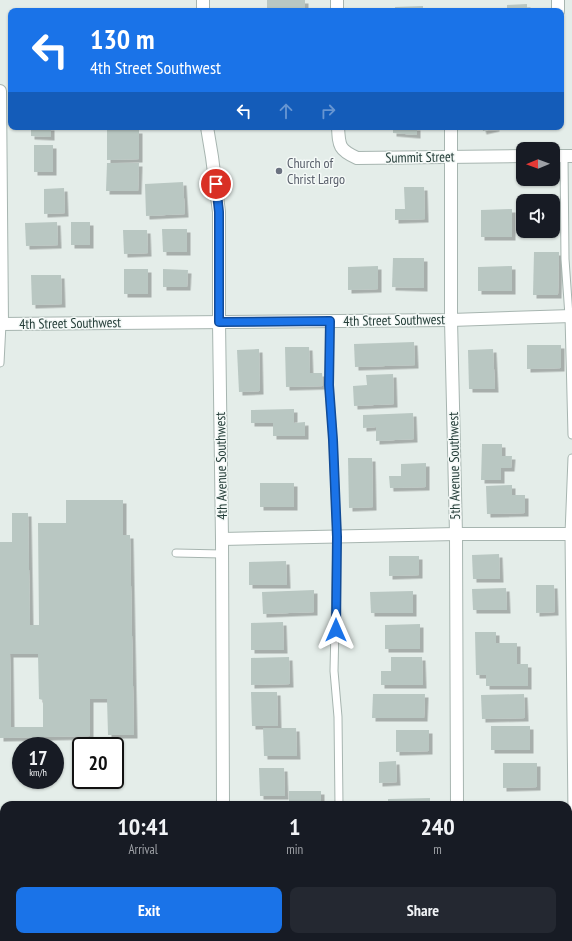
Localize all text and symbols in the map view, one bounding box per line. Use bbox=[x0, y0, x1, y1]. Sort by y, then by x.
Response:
text: 130 m bbox=[90, 20, 154, 57]
icon: left bbox=[24, 24, 76, 76]
text: 4th Street Southwest bbox=[90, 56, 221, 79]
icon: left bbox=[233, 100, 255, 122]
icon: ahead bbox=[275, 100, 297, 122]
icon: right bbox=[317, 100, 339, 122]
north arrow bbox=[516, 142, 560, 186]
map controls bbox=[516, 142, 560, 238]
street label: Summit Street bbox=[385, 147, 455, 167]
place label: Church of Christ Largo bbox=[287, 154, 345, 188]
marker: Church of Christ Largo bbox=[274, 166, 284, 176]
pin bbox=[199, 167, 233, 201]
icon: arrive bbox=[205, 173, 227, 195]
button: sound bbox=[516, 194, 560, 238]
street label: 4th Street Southwest bbox=[343, 310, 445, 330]
street label: 4th Street Southwest bbox=[19, 313, 121, 333]
street label: 4th Avenue Southwest bbox=[211, 412, 231, 520]
street label: 5th Avenue Southwest bbox=[444, 412, 464, 520]
position arrow bbox=[315, 609, 357, 651]
speed limit sign: 20 bbox=[72, 737, 124, 789]
text: 17 bbox=[28, 745, 48, 771]
text: km/h bbox=[29, 766, 47, 779]
text: 10:41 bbox=[117, 811, 169, 842]
text: 1 bbox=[289, 811, 300, 842]
text: 240 bbox=[420, 811, 455, 842]
text: Arrival bbox=[128, 841, 158, 858]
text: min bbox=[286, 841, 303, 858]
text: m bbox=[433, 841, 442, 858]
button: Exit bbox=[16, 887, 282, 933]
button: Share bbox=[290, 887, 556, 933]

